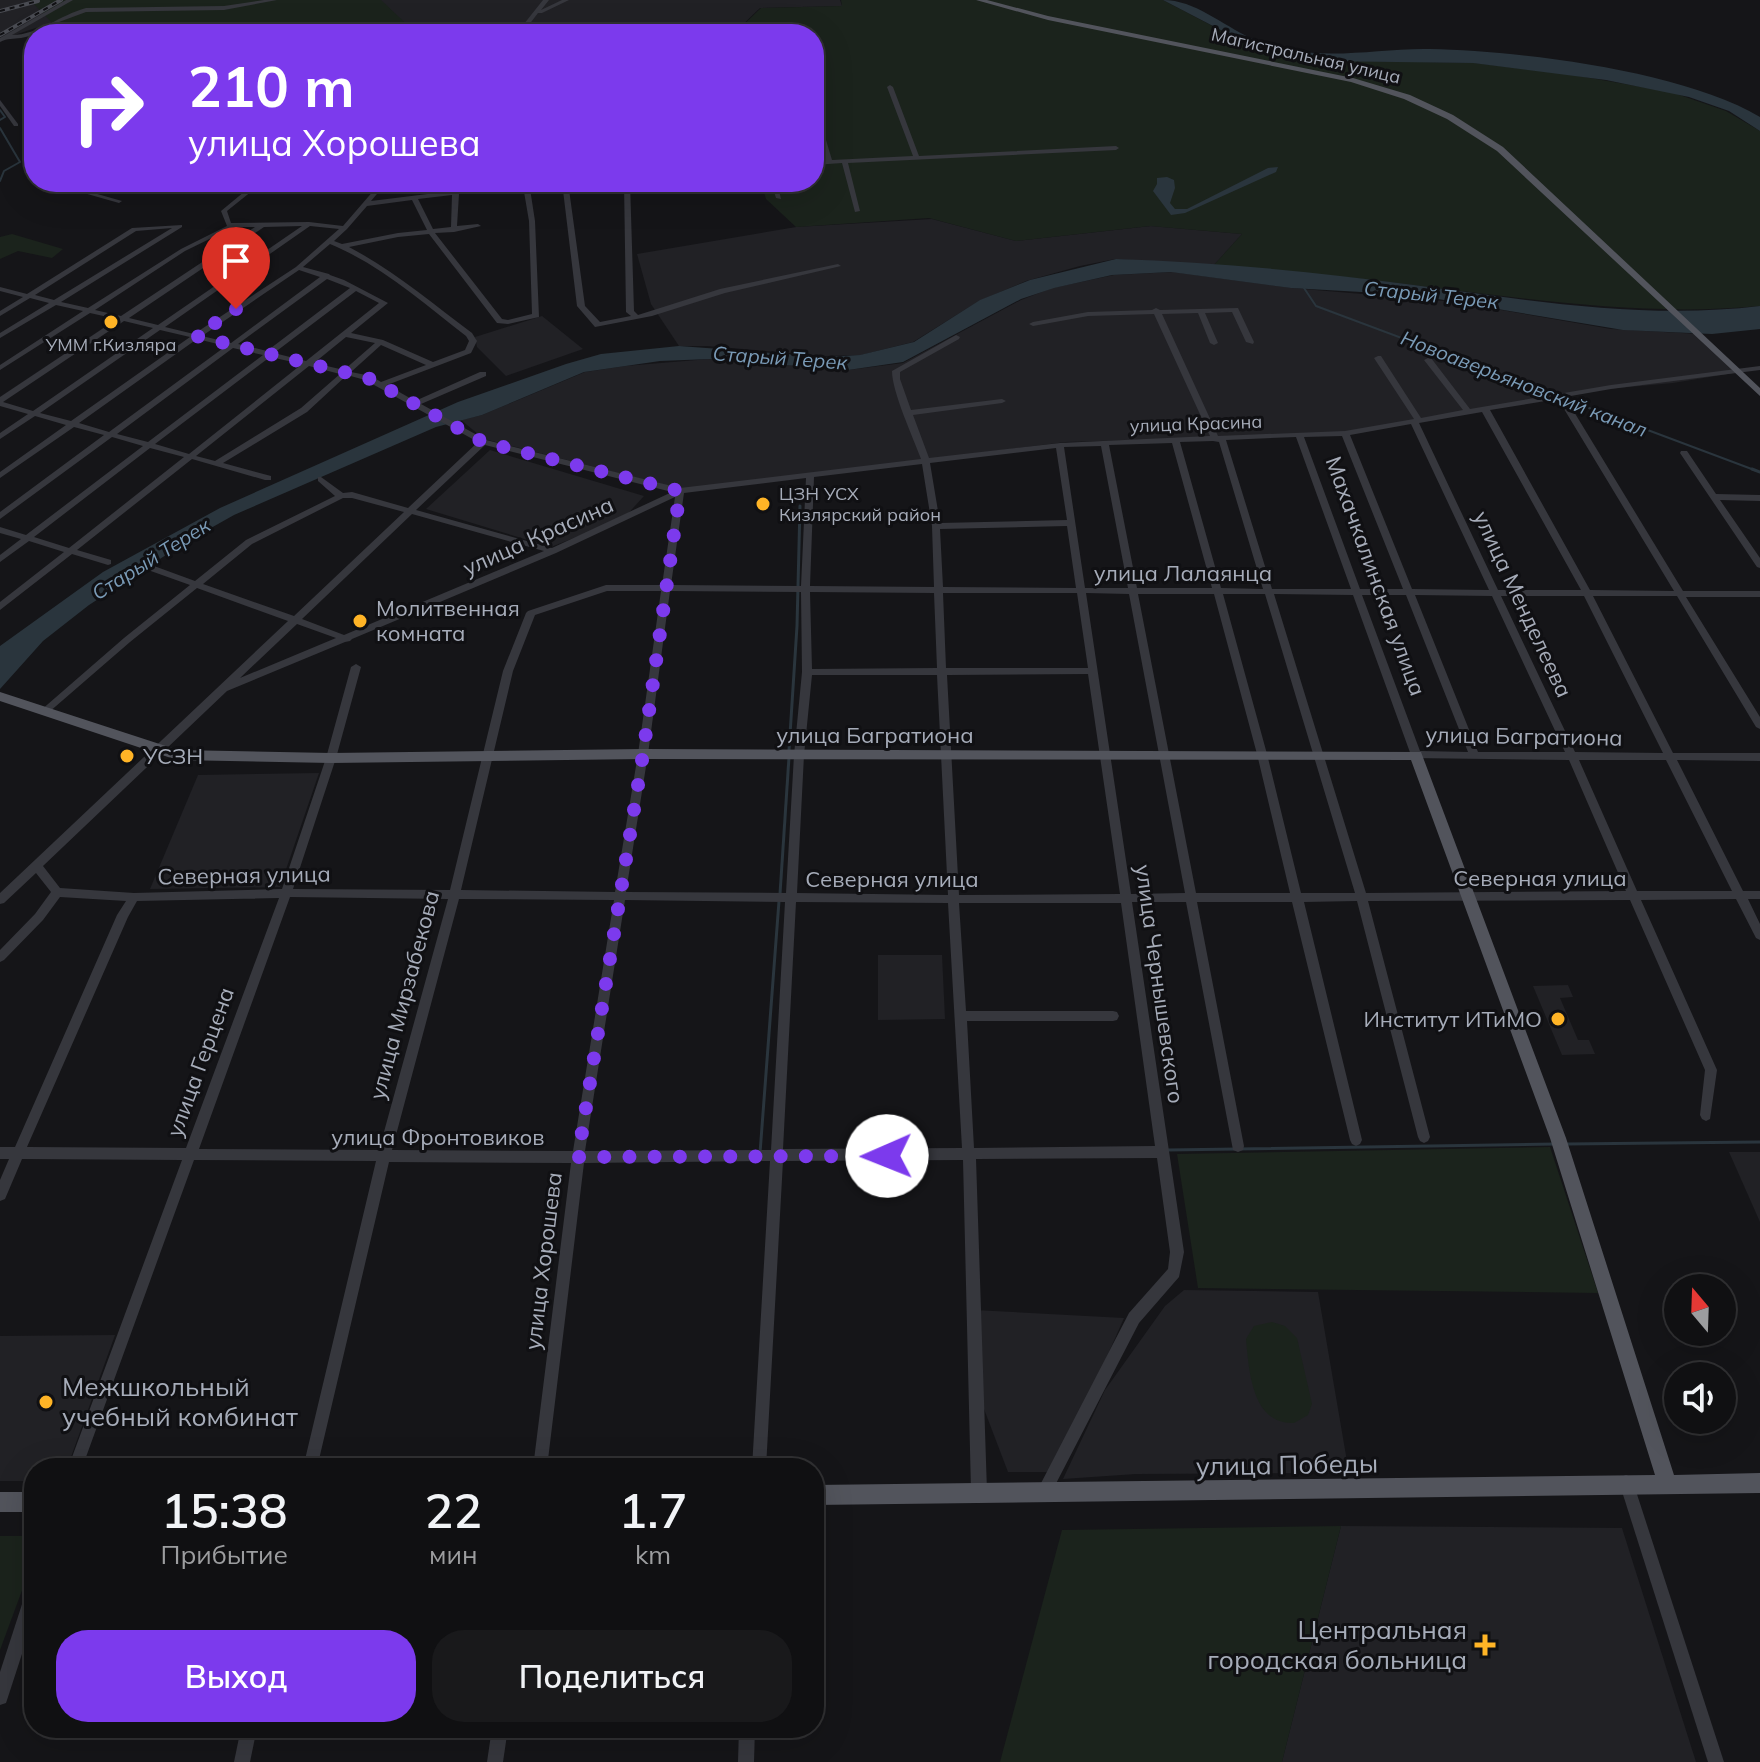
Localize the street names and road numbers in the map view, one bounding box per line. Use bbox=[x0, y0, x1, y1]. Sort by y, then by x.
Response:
street label: Магистральная улица bbox=[1209, 23, 1403, 88]
street label: улица Красина bbox=[1129, 410, 1263, 437]
street label: Махачкалинская улица bbox=[1320, 452, 1432, 700]
street label: улица Красина bbox=[458, 490, 618, 582]
street label: улица Менделеева bbox=[1467, 506, 1579, 702]
street label: улица Лалаянца bbox=[1094, 559, 1272, 587]
street label: улица Багратиона bbox=[1425, 720, 1623, 752]
street label: улица Багратиона bbox=[776, 721, 974, 749]
street label: Северная улица bbox=[157, 859, 331, 891]
street label: улица Чернышевского bbox=[1129, 863, 1191, 1105]
street label: Северная улица bbox=[1453, 864, 1627, 892]
street label: Северная улица bbox=[805, 865, 979, 893]
street label: улица Мирзабекова bbox=[363, 887, 445, 1103]
street label: улица Герцена bbox=[160, 983, 240, 1141]
street label: улица Фронтовиков bbox=[331, 1123, 545, 1151]
street label: улица Хорошева bbox=[518, 1171, 568, 1351]
street label: улица Победы bbox=[1196, 1446, 1378, 1483]

